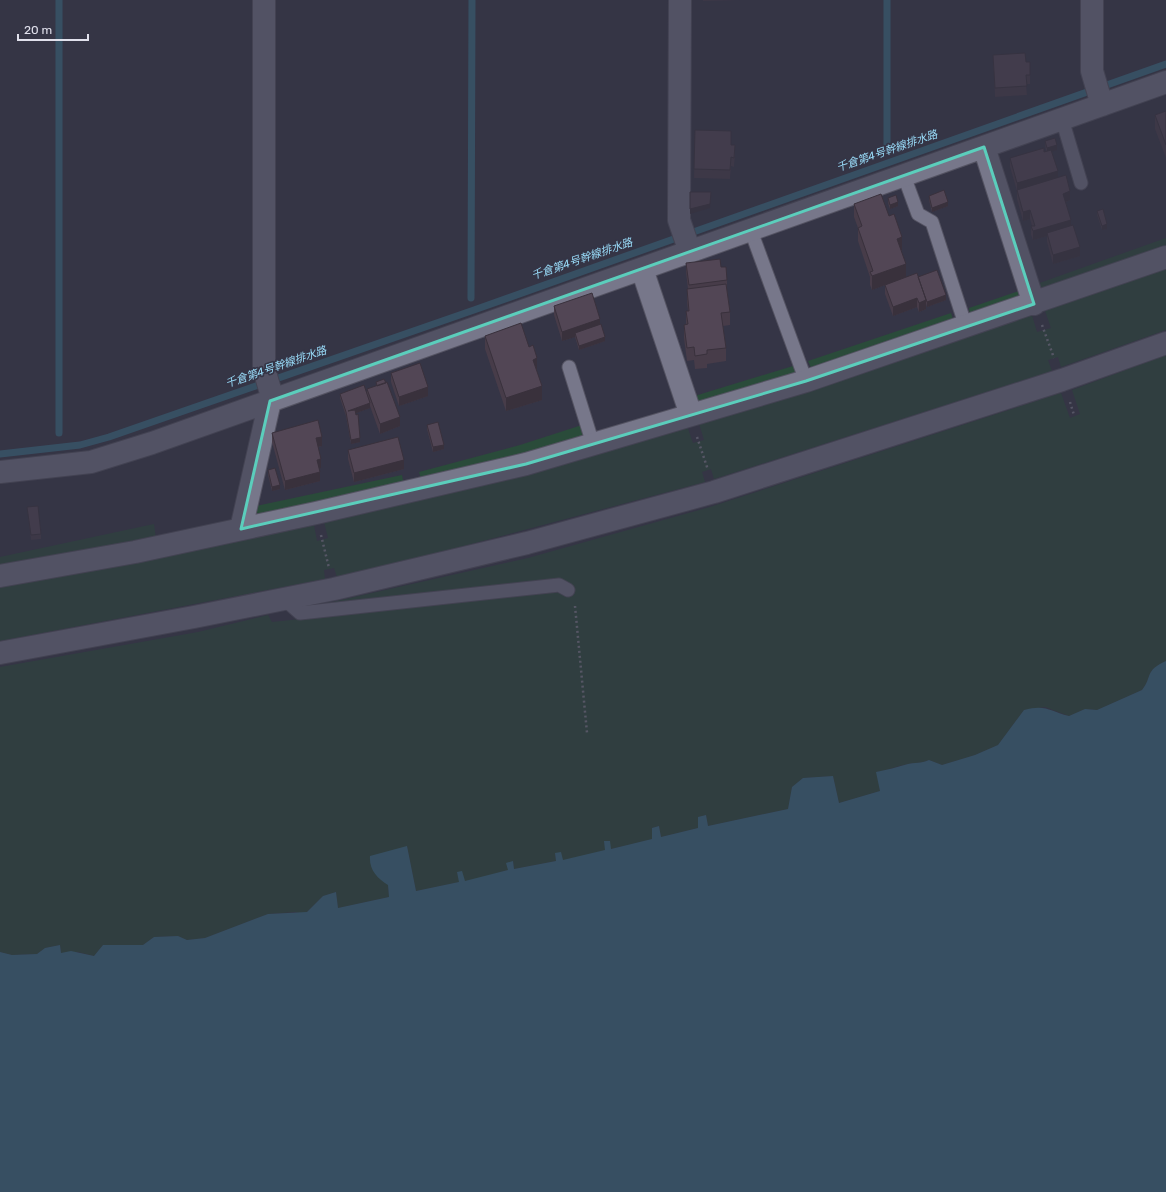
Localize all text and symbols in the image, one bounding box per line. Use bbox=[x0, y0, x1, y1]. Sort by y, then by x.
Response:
scale bar bbox=[18, 16, 88, 42]
text: 20 m bbox=[24, 23, 52, 37]
water label: 千倉第4号幹線排水路 bbox=[835, 127, 940, 174]
water label: 千倉第4号幹線排水路 bbox=[530, 235, 635, 282]
water label: 千倉第4号幹線排水路 bbox=[224, 343, 329, 390]

